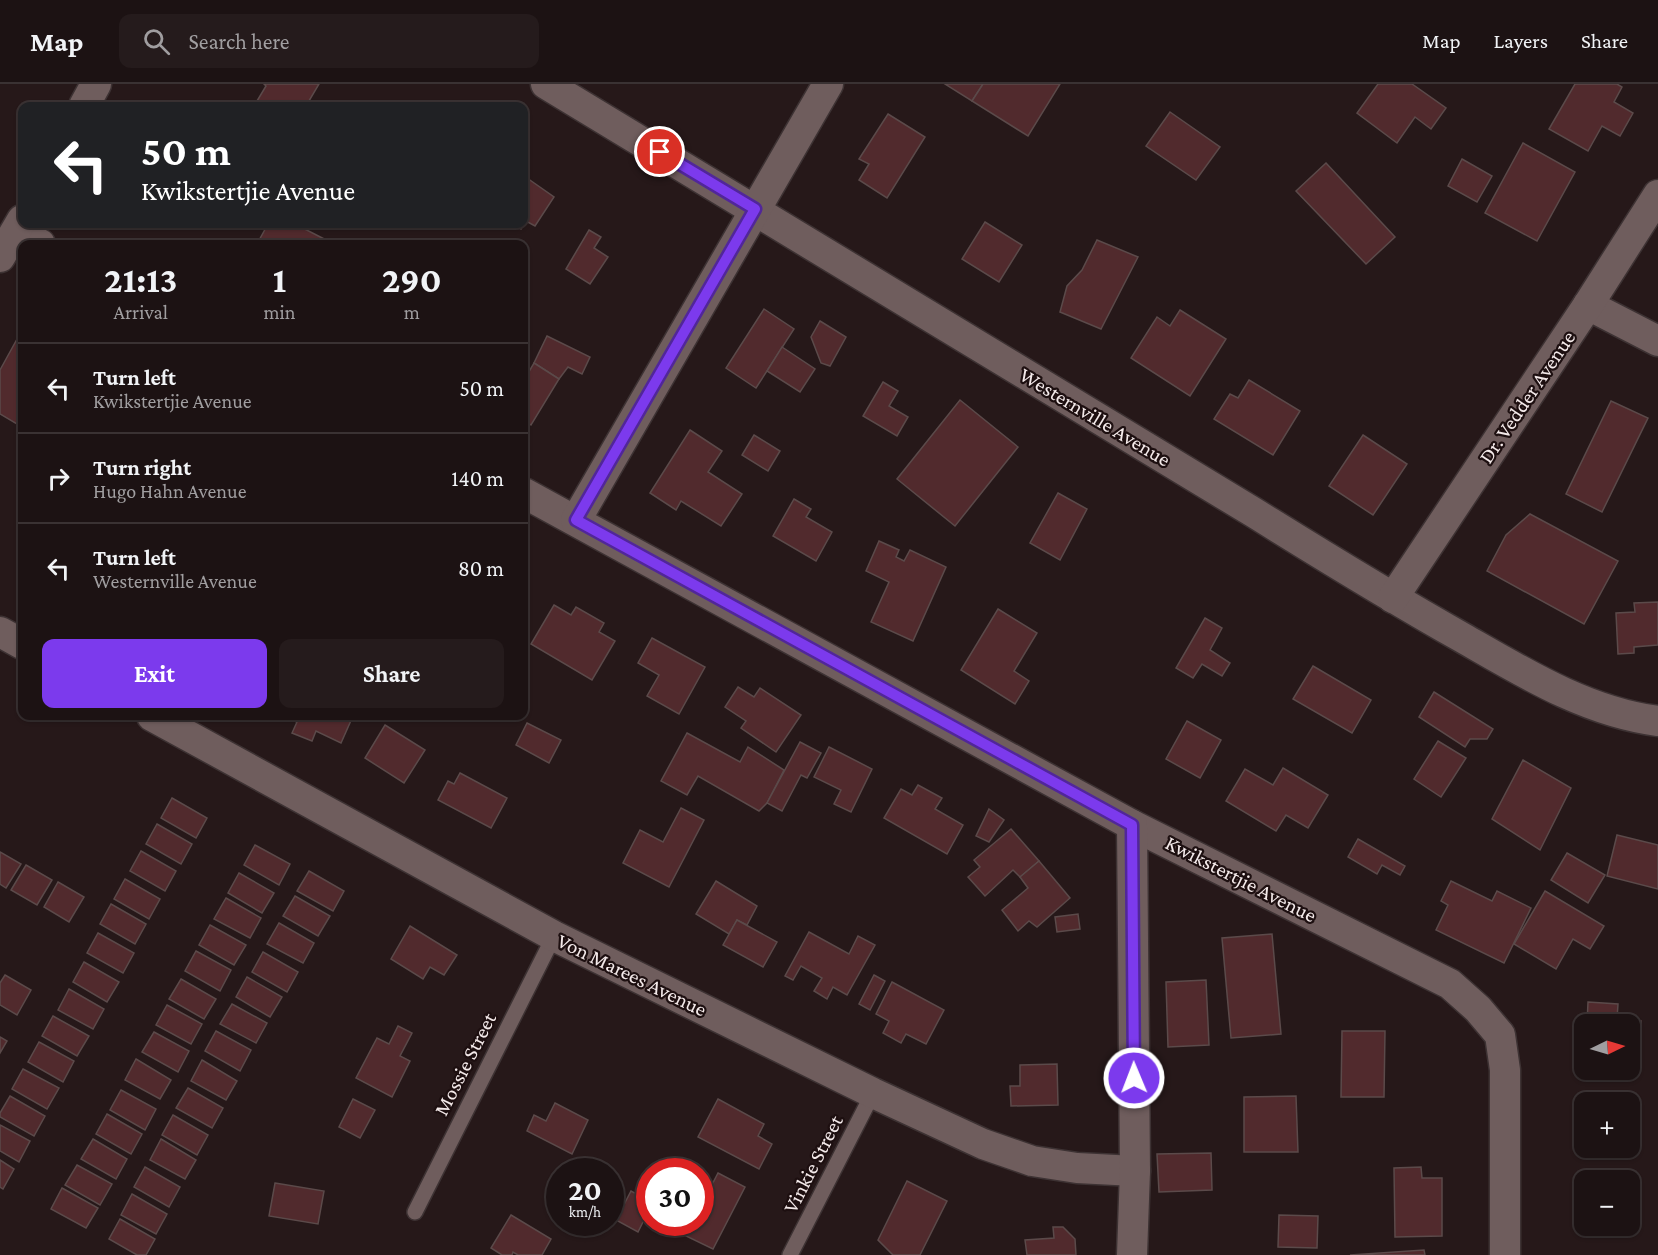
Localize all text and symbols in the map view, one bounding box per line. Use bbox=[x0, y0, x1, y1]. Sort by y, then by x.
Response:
search box bbox=[119, 14, 539, 68]
icon: search bbox=[140, 25, 173, 58]
text: Map bbox=[30, 26, 83, 57]
text: Search here bbox=[188, 29, 289, 54]
text: Map bbox=[1422, 29, 1461, 53]
text: Layers bbox=[1494, 29, 1548, 53]
text: Share bbox=[1581, 29, 1628, 53]
icon: left bbox=[42, 126, 120, 204]
pin bbox=[634, 126, 685, 177]
text: 50 m bbox=[141, 127, 231, 174]
icon: arrive bbox=[643, 135, 676, 168]
text: Kwikstertjie Avenue bbox=[141, 176, 355, 206]
text: 21:13 bbox=[104, 260, 177, 300]
text: 1 bbox=[273, 260, 286, 300]
text: 290 bbox=[382, 260, 442, 300]
text: Arrival bbox=[114, 301, 168, 323]
text: min bbox=[264, 301, 296, 323]
text: m bbox=[404, 301, 420, 323]
street label: Dr. Vedder Avenue bbox=[1474, 326, 1580, 468]
street label: Westernville Avenue bbox=[1015, 362, 1175, 472]
text: Turn left bbox=[93, 365, 176, 390]
icon: left bbox=[42, 372, 75, 405]
text: 50 m bbox=[459, 376, 504, 401]
text: Kwikstertjie Avenue bbox=[93, 390, 252, 412]
text: Turn right bbox=[93, 455, 191, 480]
icon: right bbox=[42, 462, 75, 495]
text: 140 m bbox=[451, 466, 504, 491]
text: Hugo Hahn Avenue bbox=[93, 480, 247, 502]
text: Turn left bbox=[93, 545, 176, 570]
icon: left bbox=[42, 552, 75, 585]
text: 80 m bbox=[458, 556, 504, 581]
text: Westernville Avenue bbox=[93, 570, 257, 592]
button: Exit bbox=[42, 639, 267, 708]
button: Share bbox=[279, 639, 504, 708]
street label: Kwikstertjie Avenue bbox=[1161, 831, 1321, 927]
street label: Von Marees Avenue bbox=[553, 928, 711, 1022]
street label: Mossie Street bbox=[429, 1008, 502, 1119]
north arrow bbox=[1574, 1014, 1640, 1080]
map controls bbox=[1574, 1014, 1640, 1236]
position arrow bbox=[1102, 1046, 1166, 1110]
button: + bbox=[1574, 1092, 1640, 1158]
street label: Vinkie Street bbox=[778, 1110, 848, 1217]
speed limit sign: 30 bbox=[636, 1158, 714, 1236]
button: − bbox=[1574, 1170, 1640, 1236]
text: 20 bbox=[568, 1173, 602, 1206]
text: km/h bbox=[569, 1204, 601, 1220]

